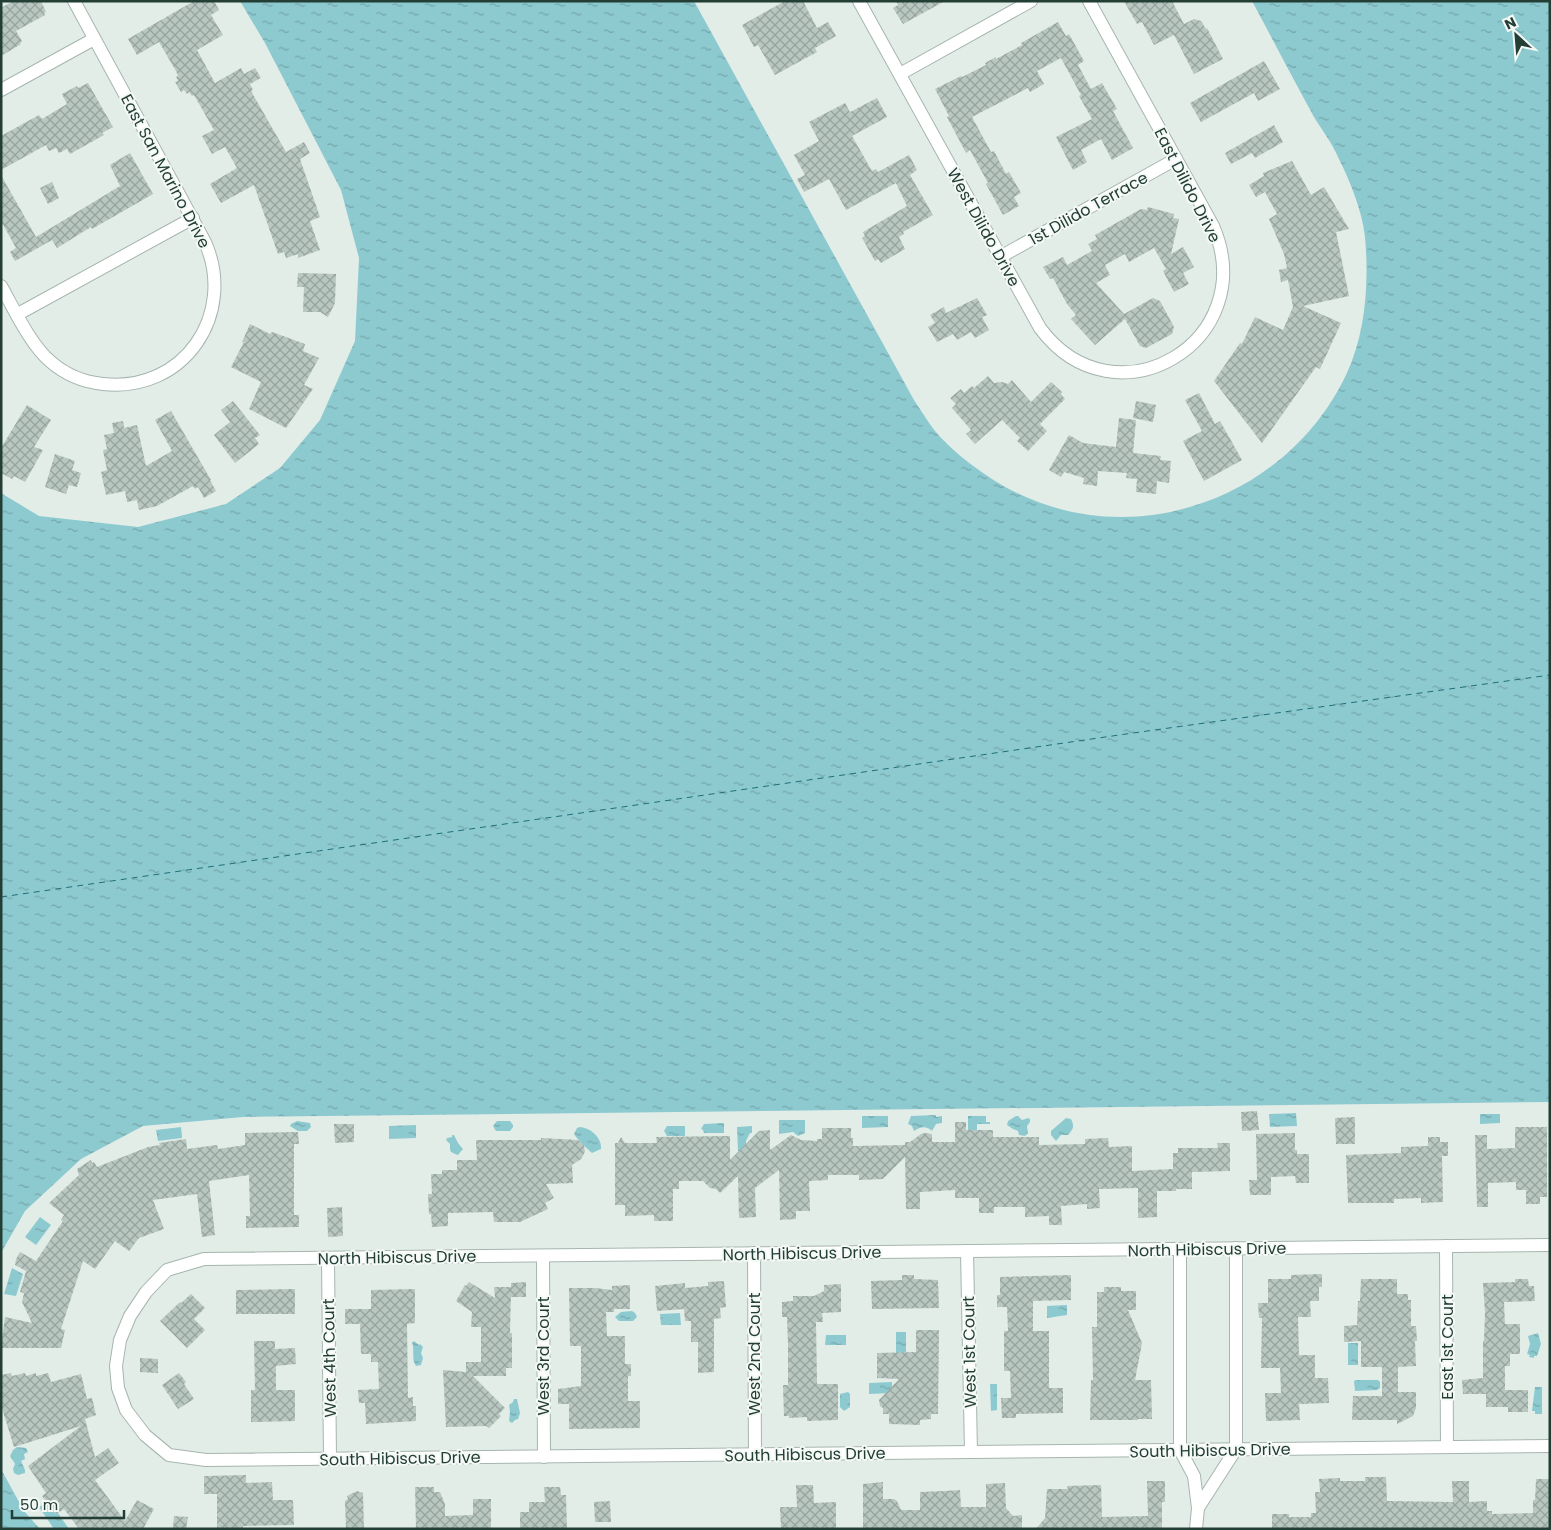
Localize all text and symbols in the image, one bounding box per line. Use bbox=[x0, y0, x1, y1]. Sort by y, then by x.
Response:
north arrow bbox=[1491, 10, 1541, 60]
text: N bbox=[1501, 12, 1519, 35]
street label: East San Marino Drive bbox=[115, 90, 216, 252]
street label: East Dilido Drive bbox=[1149, 124, 1226, 247]
street label: West Dilido Drive bbox=[941, 164, 1026, 291]
street label: 1st Dilido Terrace bbox=[1025, 166, 1152, 251]
street label: North Hibiscus Drive bbox=[1128, 1237, 1287, 1262]
street label: North Hibiscus Drive bbox=[723, 1241, 882, 1266]
street label: North Hibiscus Drive bbox=[318, 1245, 477, 1270]
street label: West 2nd Court bbox=[743, 1292, 766, 1416]
street label: East 1st Court bbox=[1436, 1294, 1459, 1400]
street label: West 3rd Court bbox=[532, 1296, 555, 1416]
street label: West 1st Court bbox=[957, 1296, 982, 1408]
street label: West 4th Court bbox=[317, 1298, 342, 1418]
street label: South Hibiscus Drive bbox=[1129, 1438, 1291, 1463]
street label: South Hibiscus Drive bbox=[724, 1442, 886, 1467]
street label: South Hibiscus Drive bbox=[319, 1446, 481, 1471]
scale bar bbox=[12, 1488, 125, 1520]
text: 50 m bbox=[20, 1494, 58, 1515]

